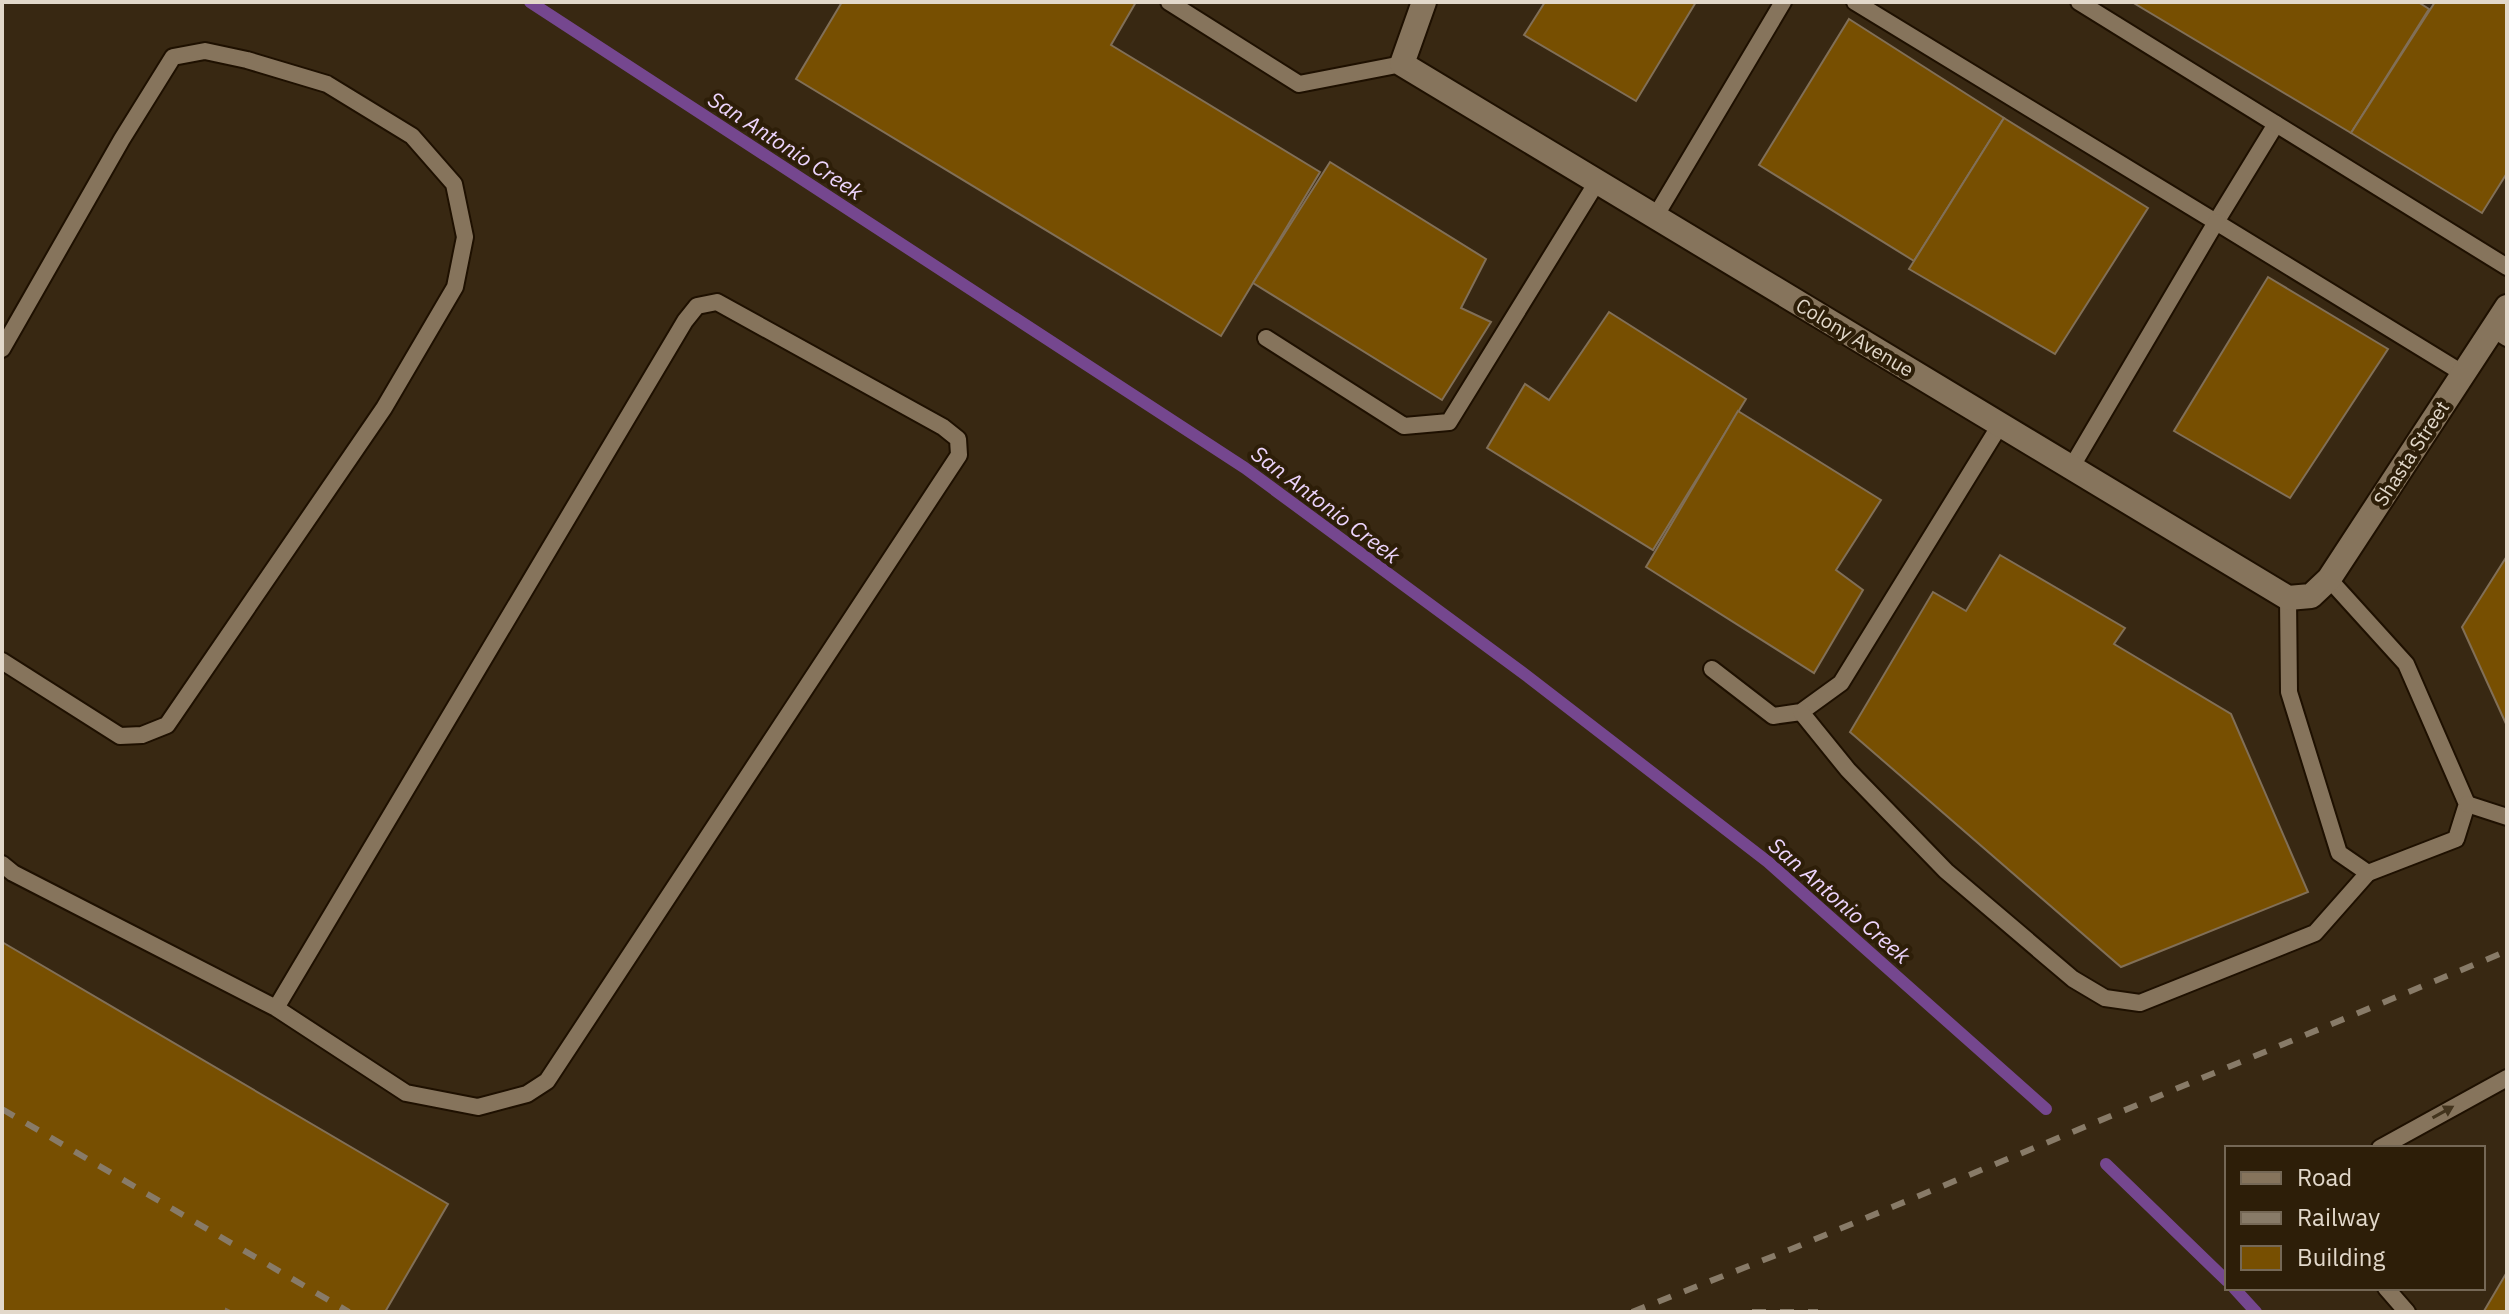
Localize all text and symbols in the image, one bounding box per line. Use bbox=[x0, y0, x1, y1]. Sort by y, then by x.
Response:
water label: San Antonio Creek bbox=[703, 84, 869, 206]
street label: Colony Avenue bbox=[1791, 291, 1919, 383]
street label: Shasta Street bbox=[2367, 395, 2455, 511]
water label: San Antonio Creek bbox=[1246, 439, 1407, 570]
water label: San Antonio Creek bbox=[1763, 830, 1917, 970]
one-way arrow bbox=[2432, 1106, 2454, 1120]
legend bbox=[2225, 1146, 2485, 1290]
text: Road bbox=[2297, 1161, 2352, 1193]
text: Railway bbox=[2297, 1201, 2380, 1233]
text: Building bbox=[2297, 1241, 2385, 1273]

